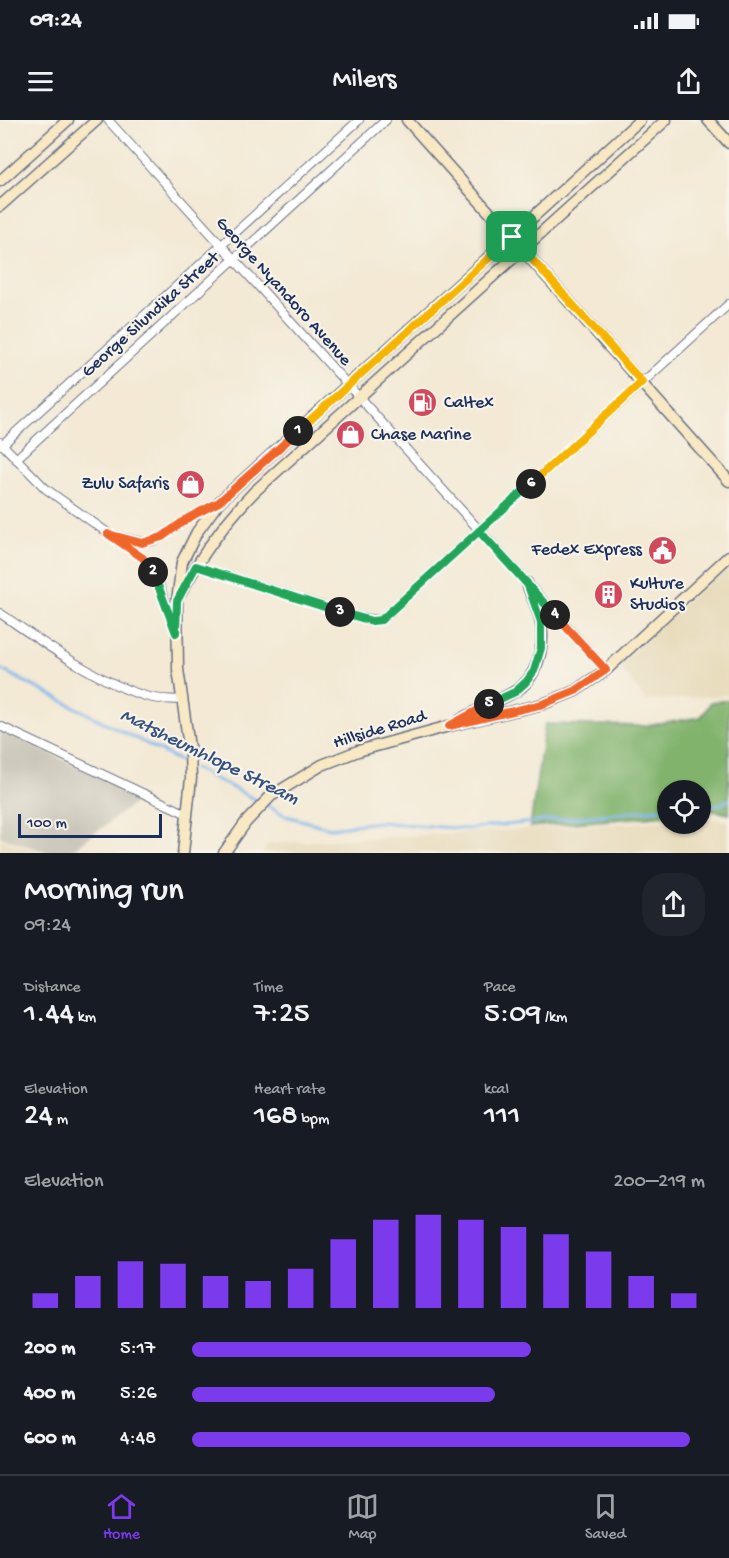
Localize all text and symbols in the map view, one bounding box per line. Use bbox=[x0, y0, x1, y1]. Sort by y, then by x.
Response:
text: 09:24 bbox=[30, 8, 82, 34]
icon: menu bbox=[24, 65, 57, 98]
text: Milers bbox=[333, 65, 396, 97]
icon: share bbox=[672, 65, 705, 98]
pin bbox=[486, 211, 537, 262]
street label: George Nyandoro Avenue bbox=[211, 213, 356, 371]
icon: arrive bbox=[495, 220, 528, 253]
street label: George Silundika Street bbox=[78, 247, 225, 382]
fuel station icon: Caltex bbox=[407, 387, 439, 419]
place label: Caltex bbox=[444, 393, 494, 414]
pin: 1 bbox=[283, 416, 313, 446]
shop icon: Chase Marine bbox=[334, 419, 366, 451]
text: 1 bbox=[295, 421, 301, 440]
place label: Chase Marine bbox=[371, 425, 472, 446]
shop icon: Zulu Safaris bbox=[174, 468, 206, 500]
pin: 6 bbox=[516, 469, 546, 499]
place label: Zulu Safaris bbox=[81, 474, 170, 495]
text: 6 bbox=[527, 474, 535, 493]
public building icon: Fedex Express bbox=[647, 534, 679, 566]
place label: Fedex Express bbox=[530, 540, 643, 561]
pin: 2 bbox=[138, 557, 168, 587]
text: 2 bbox=[149, 562, 157, 581]
place label: Kulture Studios bbox=[630, 574, 686, 616]
building icon: Kulture Studios bbox=[593, 578, 625, 610]
pin: 3 bbox=[325, 597, 355, 627]
pin: 4 bbox=[540, 600, 570, 630]
text: 3 bbox=[336, 602, 344, 621]
text: 4 bbox=[551, 605, 559, 624]
pin: 5 bbox=[474, 689, 504, 719]
text: 5 bbox=[485, 694, 493, 713]
water label: Matsheumhlope Stream bbox=[116, 705, 303, 812]
street label: Hillside Road bbox=[331, 705, 430, 754]
map controls bbox=[657, 780, 711, 834]
button: locate bbox=[657, 780, 711, 834]
scale bar bbox=[18, 811, 162, 839]
text: 100 m bbox=[27, 815, 67, 834]
text: Morning run bbox=[24, 873, 184, 911]
button: share bbox=[642, 873, 705, 936]
text: 09:24 bbox=[24, 915, 71, 938]
text: Distance bbox=[24, 979, 81, 998]
text: Time bbox=[254, 979, 283, 998]
text: Pace bbox=[484, 979, 515, 998]
text: 1.44 bbox=[24, 998, 74, 1033]
text: 7:25 bbox=[254, 998, 310, 1033]
text: 5:09 bbox=[484, 998, 541, 1033]
text: km bbox=[74, 1009, 96, 1028]
text: /km bbox=[541, 1009, 567, 1028]
text: Elevation bbox=[24, 1081, 88, 1100]
text: Heart rate bbox=[254, 1081, 326, 1100]
text: kcal bbox=[484, 1081, 509, 1100]
text: 24 bbox=[24, 1100, 53, 1135]
text: 168 bbox=[254, 1100, 298, 1135]
text: 111 bbox=[484, 1100, 520, 1135]
text: m bbox=[53, 1111, 68, 1130]
text: bpm bbox=[298, 1111, 329, 1130]
text: Elevation bbox=[24, 1171, 104, 1194]
text: 200–219 m bbox=[613, 1171, 705, 1194]
text: 200 m bbox=[24, 1338, 75, 1361]
text: 5:17 bbox=[120, 1338, 155, 1361]
text: 400 m bbox=[24, 1383, 75, 1406]
text: 5:26 bbox=[120, 1383, 157, 1406]
text: 600 m bbox=[24, 1428, 76, 1451]
text: 4:48 bbox=[120, 1428, 156, 1451]
tab: Home bbox=[103, 1490, 140, 1545]
tab: Map bbox=[346, 1490, 379, 1545]
tab: Saved bbox=[585, 1490, 626, 1545]

